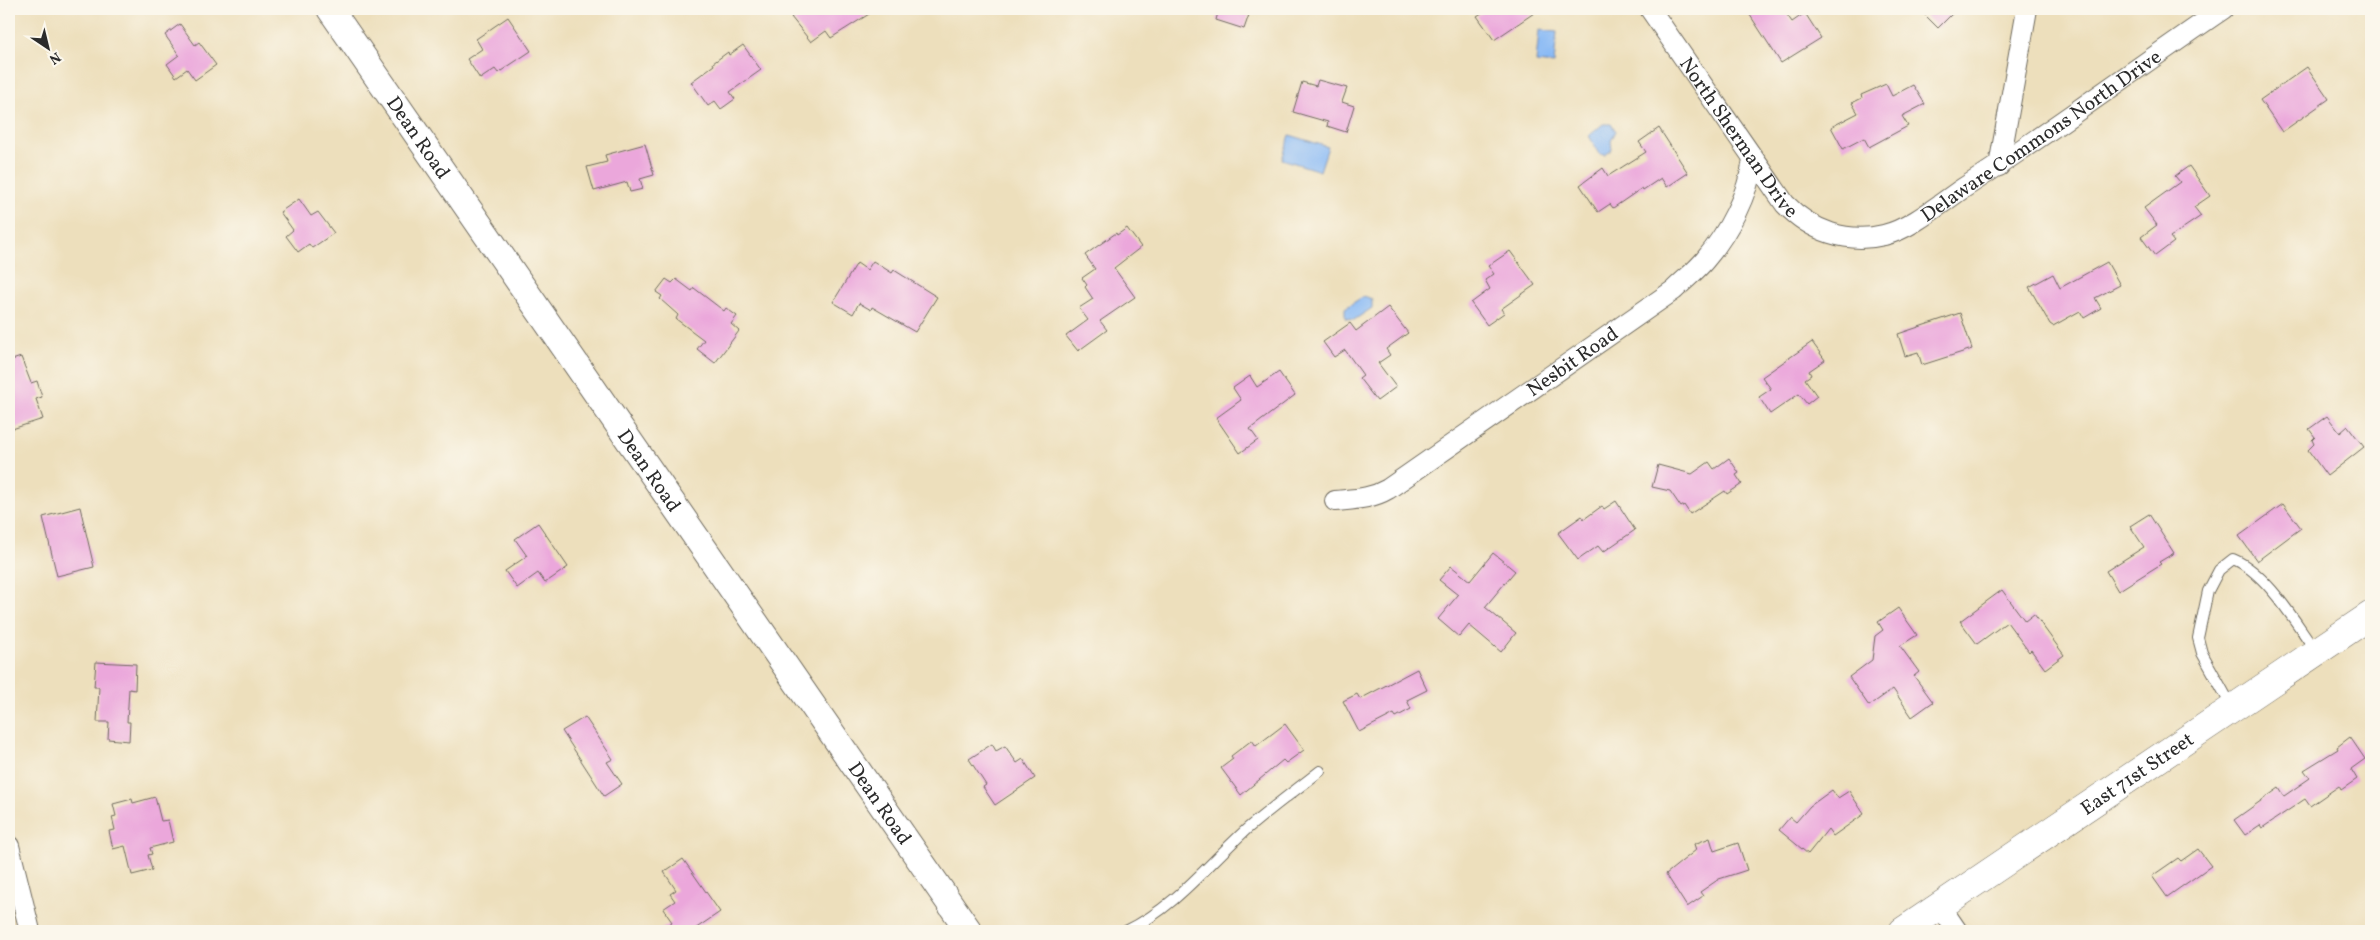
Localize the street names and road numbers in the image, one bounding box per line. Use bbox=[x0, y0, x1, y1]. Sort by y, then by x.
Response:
street label: Delaware Commons North Drive bbox=[1916, 44, 2168, 230]
street label: North Sherman Drive bbox=[1672, 52, 1803, 225]
street label: Dean Road bbox=[379, 91, 456, 185]
street label: Nesbit Road bbox=[1522, 321, 1625, 404]
street label: Dean Road bbox=[609, 424, 687, 518]
street label: East 71st Street bbox=[2076, 727, 2200, 823]
street label: Dean Road bbox=[840, 757, 917, 851]

